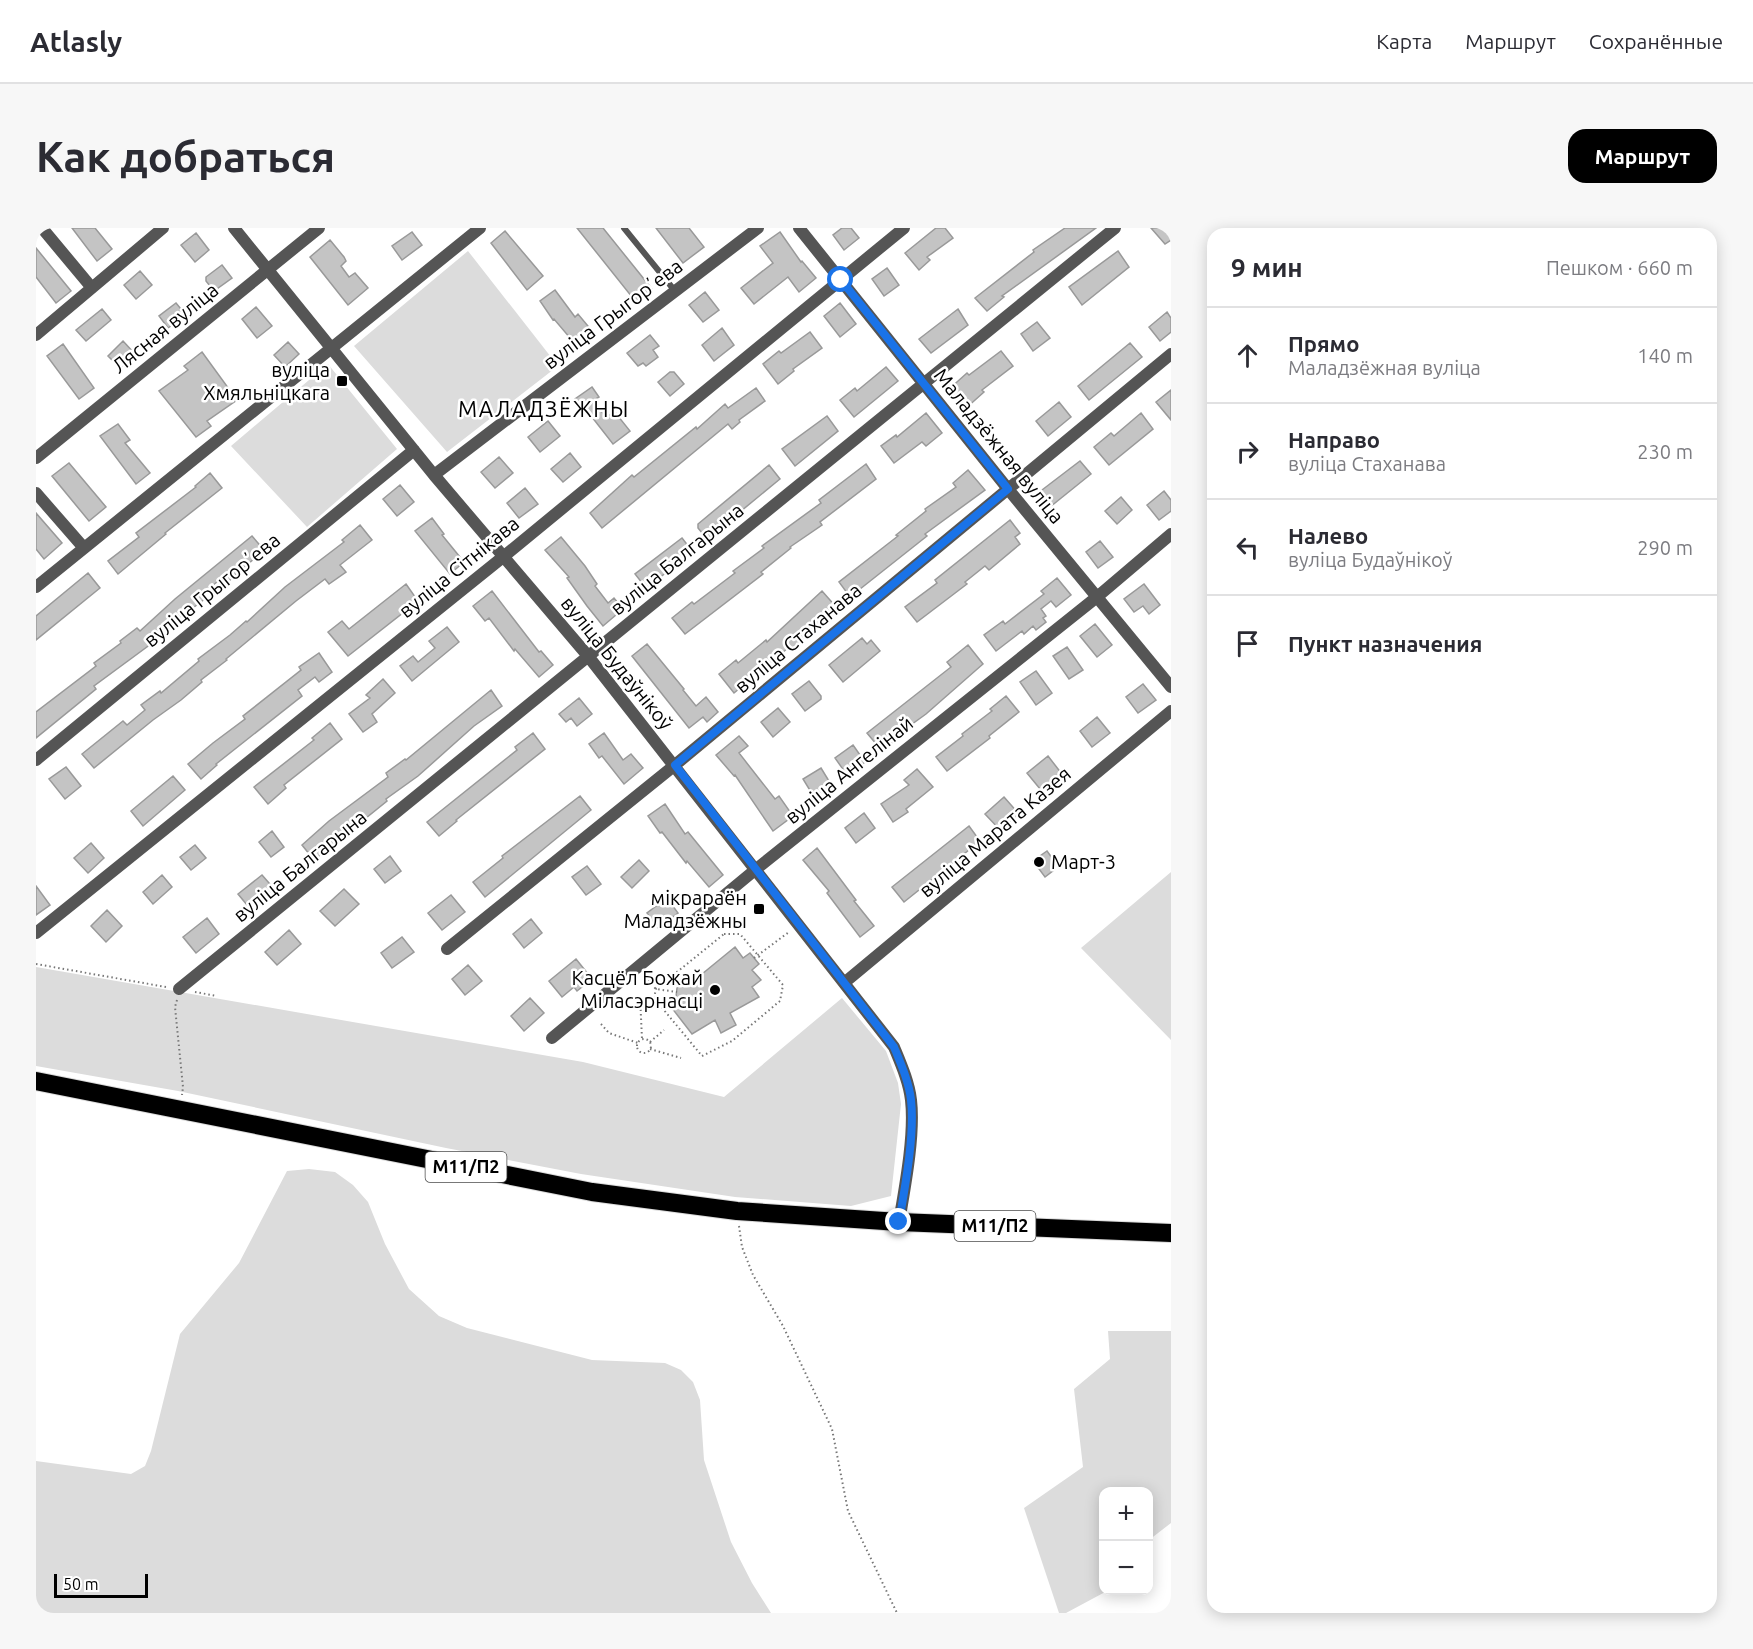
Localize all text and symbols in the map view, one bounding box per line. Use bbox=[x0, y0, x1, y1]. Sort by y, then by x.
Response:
text: Atlasly bbox=[30, 26, 122, 57]
text: Карта bbox=[1376, 29, 1432, 53]
text: Маршрут bbox=[1465, 29, 1556, 53]
text: Сохранённые bbox=[1589, 29, 1723, 53]
button: Маршрут bbox=[1568, 129, 1717, 183]
text: Как добраться bbox=[36, 133, 335, 180]
text: 9 мин bbox=[1231, 253, 1303, 282]
street label: вуліца Грыгорʼева bbox=[539, 254, 687, 373]
text: Пешком · 660 m bbox=[1546, 256, 1693, 279]
route start bbox=[827, 266, 853, 292]
street label: Лясная вуліца bbox=[107, 278, 222, 377]
text: Прямо bbox=[1288, 331, 1359, 356]
icon: ahead bbox=[1231, 339, 1264, 372]
text: 140 m bbox=[1637, 344, 1693, 367]
text: Маладзёжная вуліца bbox=[1288, 356, 1481, 379]
place label: вуліца Хмяльніцкага bbox=[203, 358, 330, 404]
street label: Маладзёжная вуліца bbox=[930, 363, 1069, 528]
marker: вуліца Хмяльніцкага bbox=[335, 374, 349, 388]
district label: МАЛАДЗЁЖНЫ bbox=[458, 396, 630, 421]
text: Направо bbox=[1288, 427, 1380, 452]
icon: right bbox=[1231, 435, 1264, 468]
text: 230 m bbox=[1637, 440, 1693, 463]
text: вуліца Стаханава bbox=[1288, 452, 1446, 475]
street label: вуліца Балгарына bbox=[606, 498, 748, 619]
street label: вуліца Сітнікава bbox=[394, 511, 523, 622]
text: Налево bbox=[1288, 523, 1368, 548]
street label: вуліца Грыгорʼева bbox=[139, 528, 284, 651]
icon: left bbox=[1231, 531, 1264, 564]
text: 290 m bbox=[1637, 536, 1693, 559]
text: вуліца Будаўнікоў bbox=[1288, 548, 1452, 571]
street label: вуліца Стаханава bbox=[730, 578, 866, 697]
street label: вуліца Будаўнікоў bbox=[557, 592, 678, 734]
icon: arrive bbox=[1231, 627, 1264, 660]
text: Пункт назначения bbox=[1288, 631, 1482, 656]
street label: вуліца Ангелінай bbox=[780, 711, 917, 828]
street label: вуліца Марата Казея bbox=[914, 762, 1075, 902]
street label: вуліца Балгарына bbox=[229, 805, 371, 926]
place label: Март-3 bbox=[1051, 850, 1116, 873]
marker: Март-3 bbox=[1032, 855, 1046, 869]
place label: мікрараён Маладзёжны bbox=[624, 886, 747, 932]
marker: мікрараён Маладзёжны bbox=[752, 902, 766, 916]
place label: Касцёл Божай Міласэрнасці bbox=[572, 966, 703, 1012]
marker: Касцёл Божай Міласэрнасці bbox=[708, 983, 722, 997]
road number: М11/П2 bbox=[426, 1152, 506, 1182]
route end bbox=[885, 1208, 911, 1234]
road number: М11/П2 bbox=[954, 1211, 1036, 1241]
map controls bbox=[1099, 1487, 1153, 1595]
button: + bbox=[1099, 1487, 1153, 1541]
button: − bbox=[1099, 1541, 1153, 1595]
scale bar bbox=[54, 1571, 148, 1598]
text: 50 m bbox=[63, 1575, 99, 1593]

